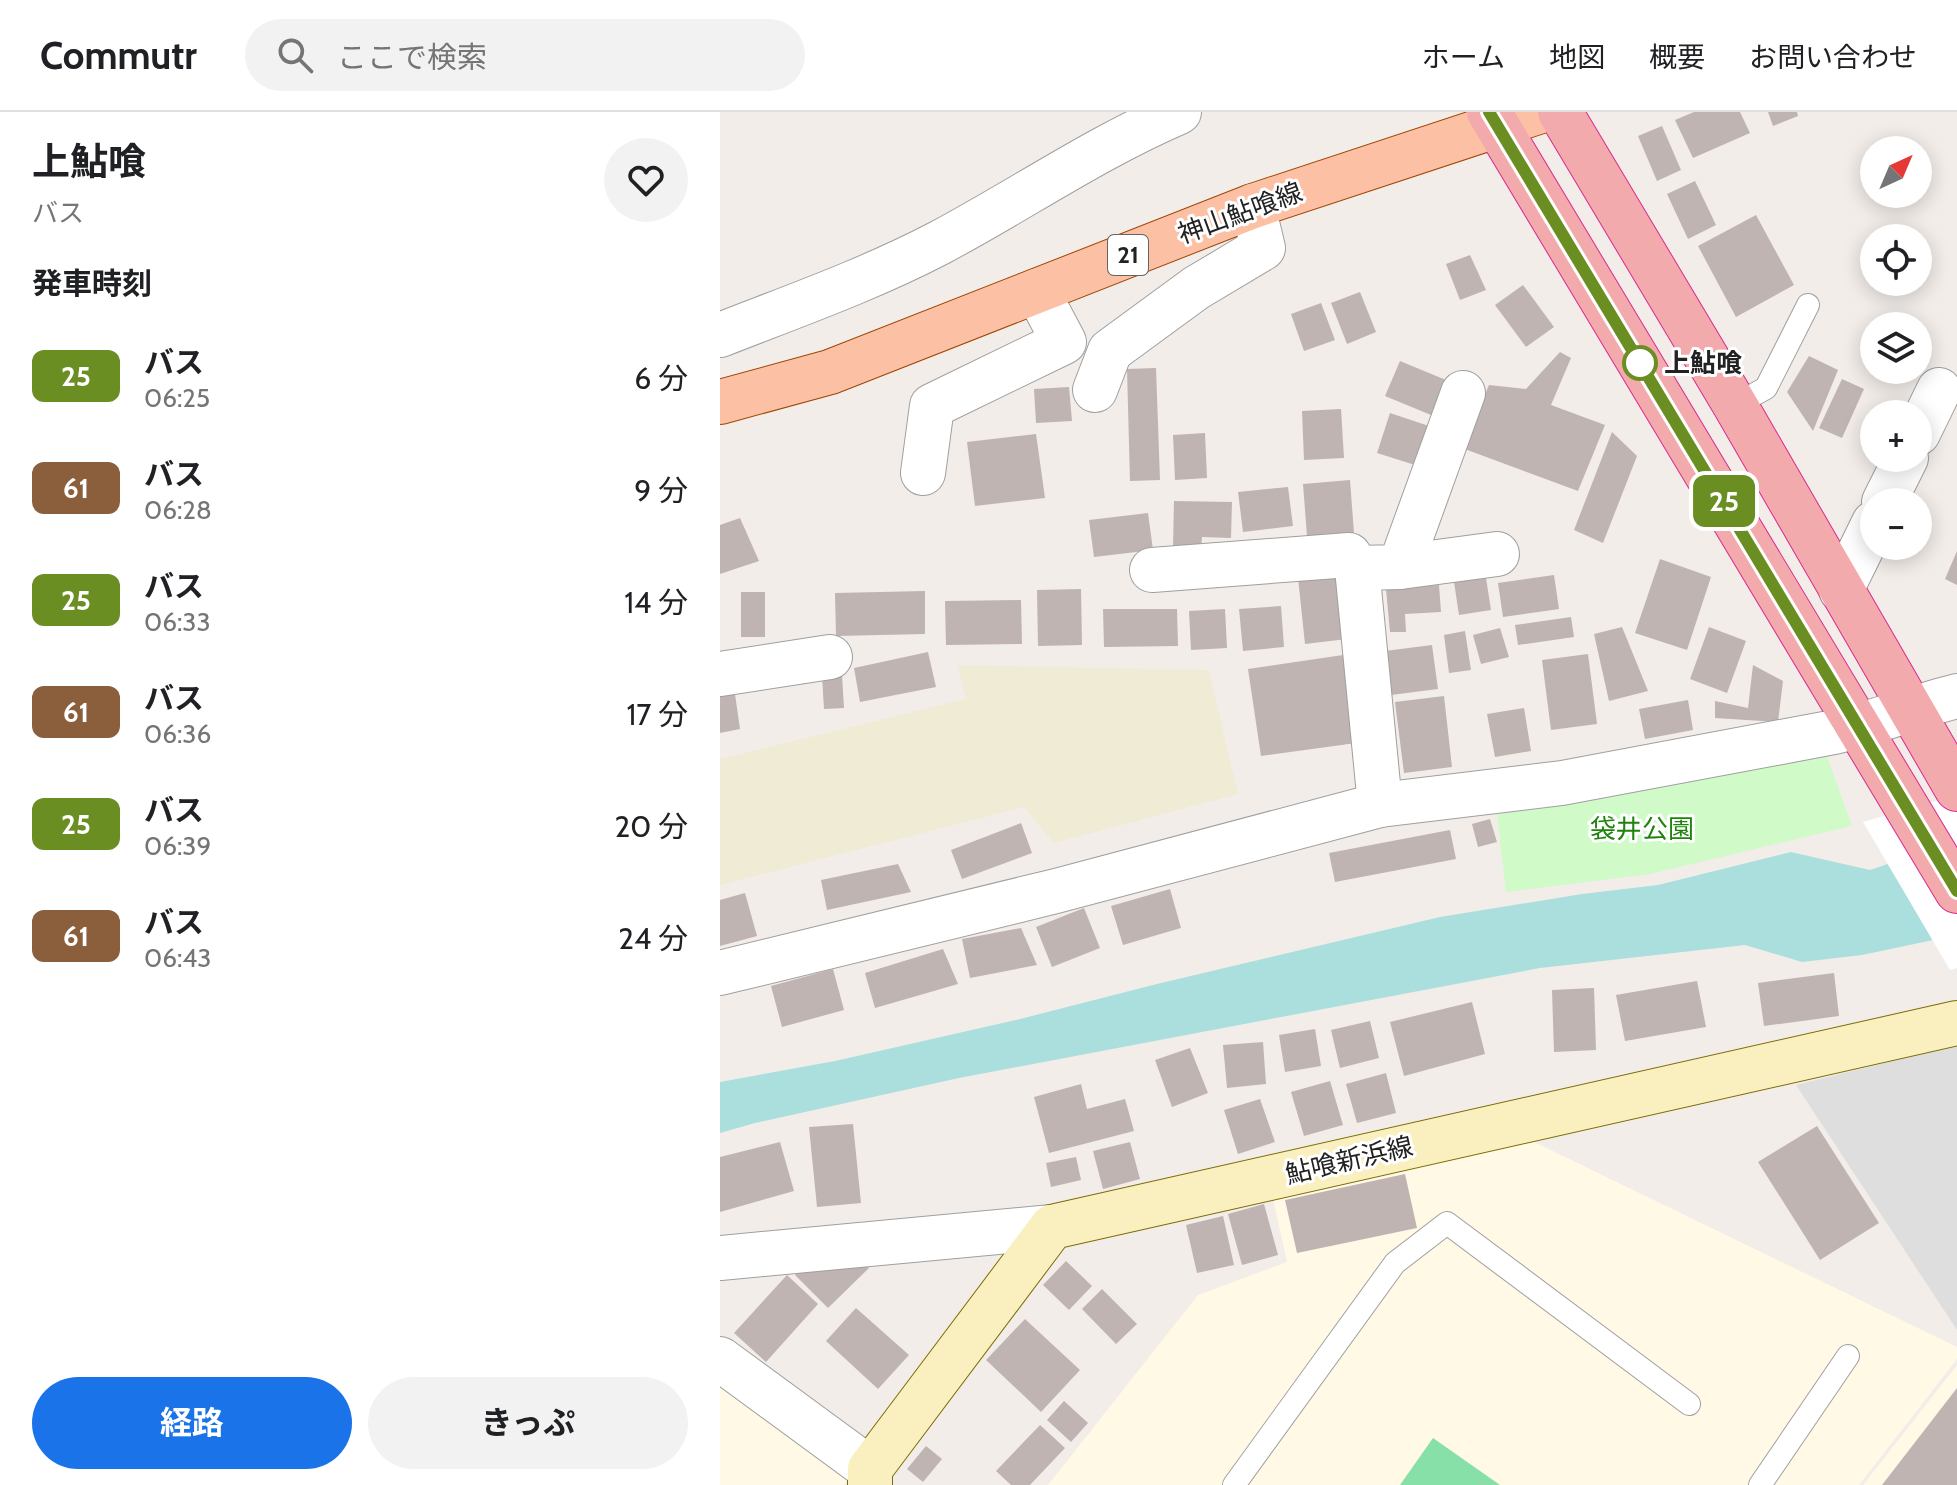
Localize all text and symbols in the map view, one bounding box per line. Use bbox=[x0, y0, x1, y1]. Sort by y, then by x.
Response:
search box bbox=[245, 19, 805, 91]
text: Commutr bbox=[40, 32, 197, 79]
icon: search bbox=[273, 33, 317, 77]
text: ここで検索 bbox=[337, 39, 487, 76]
text: ホーム bbox=[1422, 40, 1505, 74]
text: 地図 bbox=[1549, 40, 1605, 74]
text: 概要 bbox=[1649, 40, 1705, 74]
text: お問い合わせ bbox=[1749, 40, 1917, 74]
north arrow bbox=[1860, 136, 1932, 208]
map controls bbox=[1860, 136, 1932, 560]
text: 上鮎喰 bbox=[32, 138, 146, 185]
button: heart bbox=[604, 138, 688, 222]
street label: 神山鮎喰線 bbox=[1173, 176, 1307, 250]
text: バス bbox=[32, 197, 84, 229]
button: locate bbox=[1860, 224, 1932, 296]
road number: 21 bbox=[1108, 235, 1148, 275]
text: 発車時刻 bbox=[32, 265, 152, 302]
button: layers bbox=[1860, 312, 1932, 384]
text: バス bbox=[144, 344, 204, 381]
marker: 上鮎喰 bbox=[1623, 346, 1657, 380]
place label: 上鮎喰 bbox=[1664, 347, 1742, 379]
text: 25 bbox=[61, 359, 91, 393]
text: 6 分 bbox=[634, 360, 688, 397]
text: 06:25 bbox=[144, 382, 210, 414]
button: + bbox=[1860, 400, 1932, 472]
text: バス bbox=[144, 456, 204, 493]
text: 61 bbox=[63, 471, 89, 505]
text: 9 分 bbox=[634, 472, 688, 509]
line badge: 25 bbox=[1688, 475, 1760, 527]
text: 25 bbox=[1709, 484, 1739, 518]
button: − bbox=[1860, 488, 1932, 560]
text: 06:28 bbox=[144, 494, 212, 526]
text: バス bbox=[144, 568, 204, 605]
text: 25 bbox=[61, 583, 91, 617]
text: 14 分 bbox=[624, 584, 688, 621]
text: 06:33 bbox=[144, 606, 210, 638]
text: バス bbox=[144, 680, 204, 717]
text: 61 bbox=[63, 695, 89, 729]
text: 17 分 bbox=[626, 696, 688, 733]
text: 06:36 bbox=[144, 718, 211, 750]
text: バス bbox=[144, 792, 204, 829]
text: 25 bbox=[61, 807, 91, 841]
text: 20 分 bbox=[615, 808, 688, 845]
park label: 袋井公園 bbox=[1590, 813, 1694, 845]
text: 06:39 bbox=[144, 830, 211, 862]
text: バス bbox=[144, 904, 204, 941]
text: 61 bbox=[63, 919, 89, 953]
text: 24 分 bbox=[618, 920, 688, 957]
text: 06:43 bbox=[144, 942, 211, 974]
street label: 鮎喰新浜線 bbox=[1282, 1130, 1416, 1190]
button: 経路 bbox=[32, 1377, 352, 1469]
button: きっぷ bbox=[368, 1377, 688, 1469]

